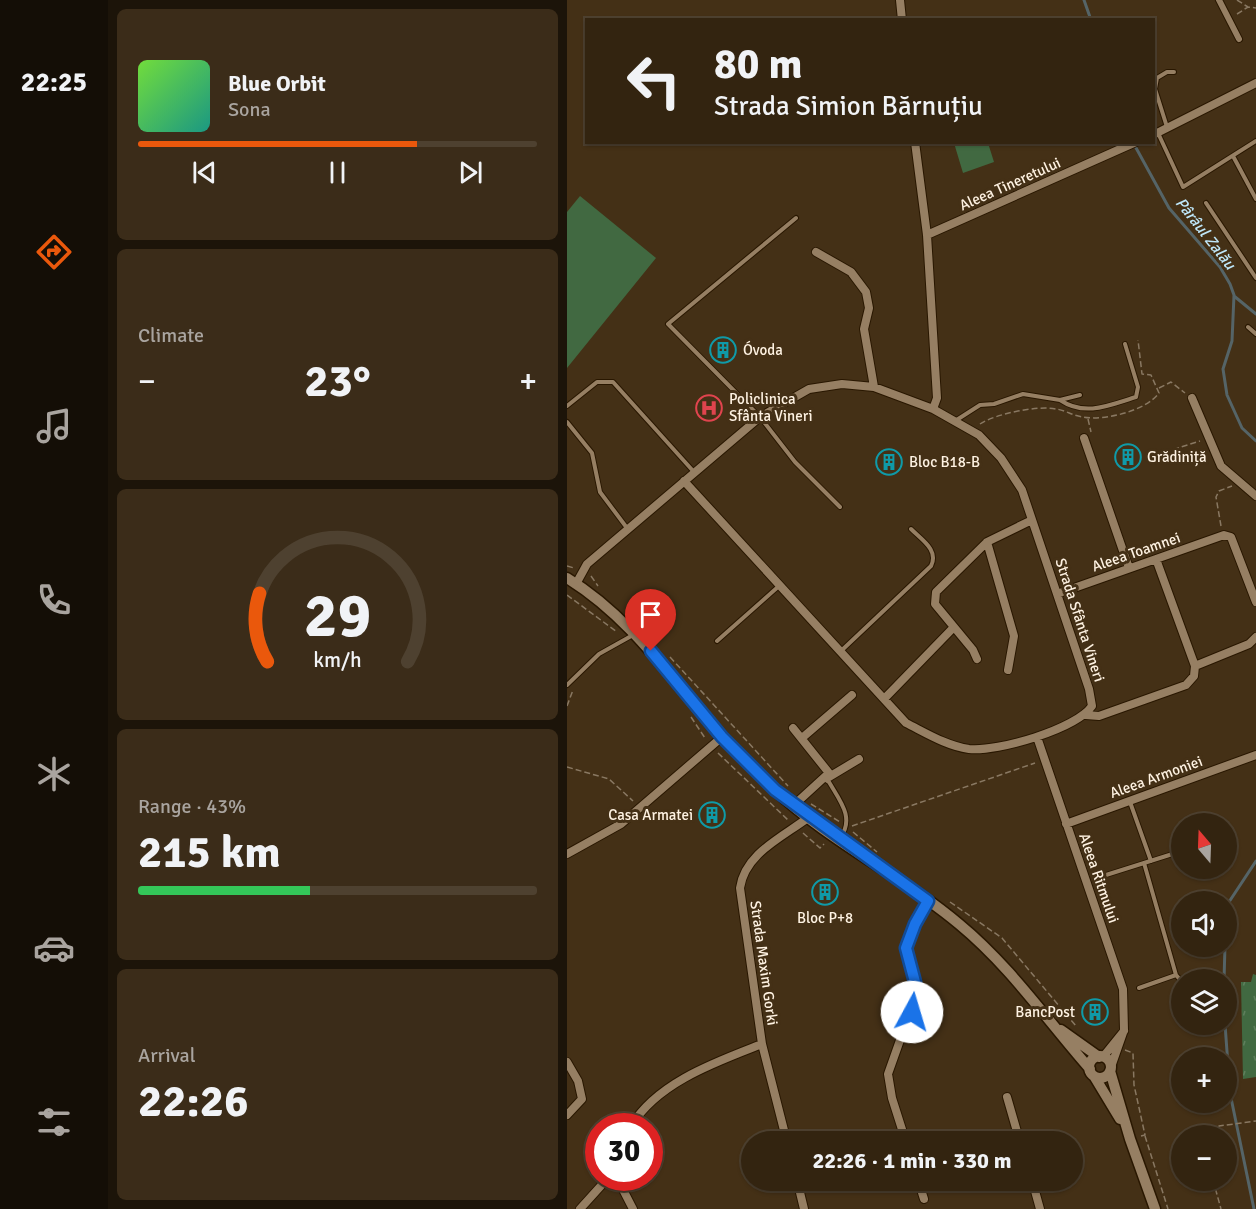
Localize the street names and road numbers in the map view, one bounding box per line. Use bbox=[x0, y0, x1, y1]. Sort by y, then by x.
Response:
street label: Aleea Tineretului bbox=[957, 154, 1063, 214]
street label: Aleea Toamnei bbox=[1089, 528, 1183, 576]
street label: Strada Sfânta Vineri bbox=[1052, 556, 1108, 684]
street label: Aleea Armoniei bbox=[1107, 752, 1205, 802]
street label: Aleea Ritmului bbox=[1075, 831, 1123, 925]
street label: Strada Maxim Gorki bbox=[746, 899, 782, 1027]

